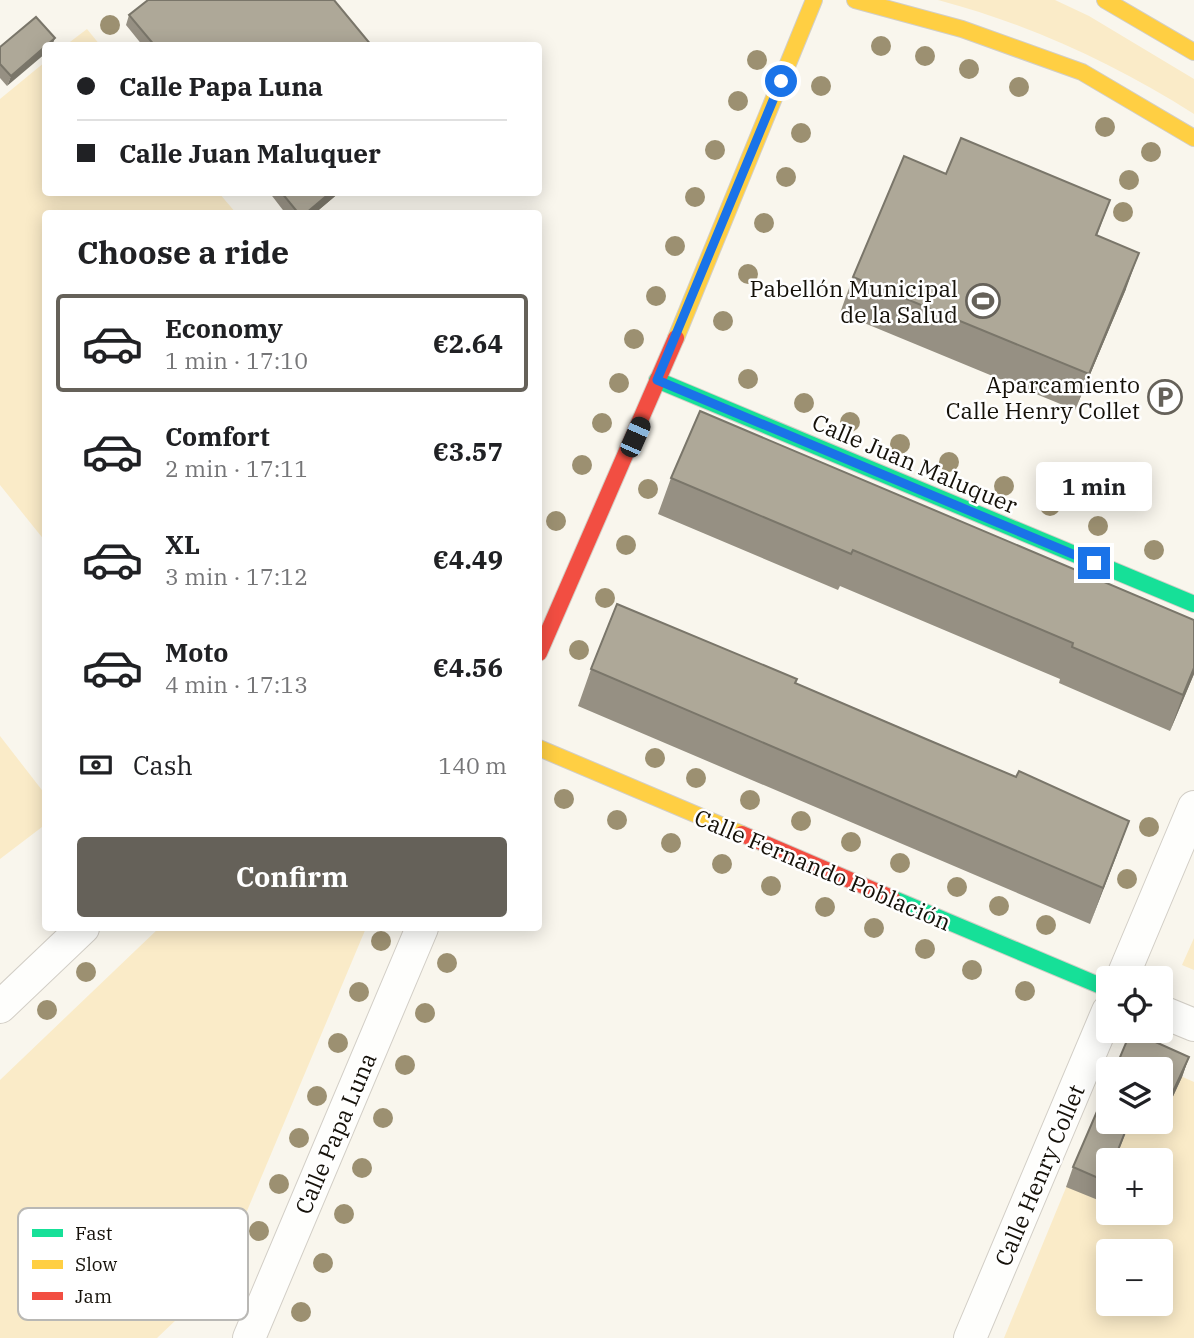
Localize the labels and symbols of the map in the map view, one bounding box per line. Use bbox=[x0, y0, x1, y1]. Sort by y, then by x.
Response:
route start bbox=[765, 65, 797, 97]
place label: Pabellón Municipal de la Salud bbox=[749, 273, 958, 329]
sports icon: Pabellón Municipal de la Salud bbox=[964, 282, 1002, 320]
place label: Aparcamiento Calle Henry Collet bbox=[946, 369, 1140, 425]
parking icon: Aparcamiento Calle Henry Collet bbox=[1146, 378, 1184, 416]
street label: Calle Juan Maluquer bbox=[808, 406, 1022, 520]
car bbox=[617, 414, 654, 460]
callout: 1 min bbox=[1036, 462, 1152, 510]
route end bbox=[1078, 547, 1110, 579]
street label: Calle Fernando Población bbox=[690, 801, 956, 937]
street label: Calle Papa Luna bbox=[287, 1048, 383, 1218]
street label: Calle Henry Collet bbox=[987, 1080, 1091, 1270]
legend bbox=[18, 1208, 248, 1320]
text: Fast bbox=[75, 1221, 113, 1245]
text: Slow bbox=[75, 1252, 117, 1276]
text: Jam bbox=[75, 1284, 112, 1308]

